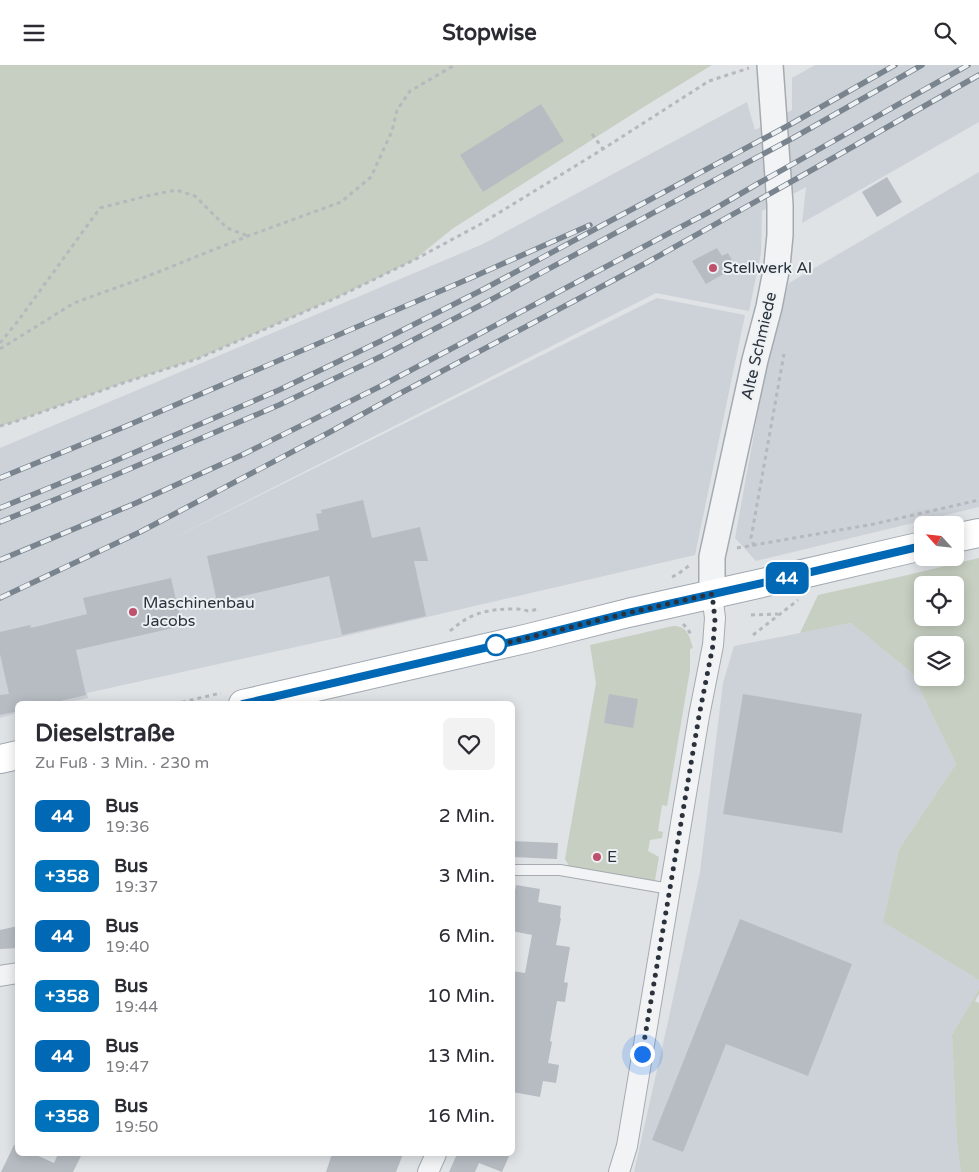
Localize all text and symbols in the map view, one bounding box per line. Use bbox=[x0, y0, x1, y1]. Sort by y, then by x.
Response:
icon: menu bbox=[20, 19, 48, 47]
icon: search bbox=[931, 19, 959, 47]
text: Stopwise bbox=[442, 20, 537, 46]
place label: Stellwerk Al bbox=[723, 258, 812, 278]
marker: Stellwerk Al bbox=[707, 262, 719, 274]
street label: Alte Schmiede bbox=[737, 290, 781, 402]
north arrow bbox=[914, 516, 964, 566]
map controls bbox=[914, 516, 964, 686]
line badge: 44 bbox=[764, 562, 810, 594]
text: 44 bbox=[776, 567, 798, 589]
button: locate bbox=[914, 576, 964, 626]
place label: Maschinenbau Jacobs bbox=[143, 593, 255, 631]
marker: Maschinenbau Jacobs bbox=[127, 606, 139, 618]
unlabelled marker bbox=[485, 634, 507, 656]
button: layers bbox=[914, 636, 964, 686]
button: heart bbox=[443, 718, 495, 770]
text: Dieselstraße bbox=[35, 719, 175, 748]
text: Zu Fuß · 3 Min. · 230 m bbox=[35, 753, 209, 773]
text: Bus bbox=[105, 795, 139, 817]
text: 44 bbox=[51, 805, 74, 827]
text: 2 Min. bbox=[439, 805, 495, 827]
text: 19:36 bbox=[105, 817, 149, 837]
place label: E bbox=[607, 847, 617, 867]
marker: E bbox=[591, 851, 603, 863]
text: Bus bbox=[114, 855, 148, 877]
text: +358 bbox=[45, 865, 89, 887]
text: 3 Min. bbox=[439, 865, 495, 887]
text: 19:37 bbox=[114, 877, 158, 897]
text: Bus bbox=[105, 915, 139, 937]
text: 44 bbox=[51, 925, 74, 947]
text: 6 Min. bbox=[439, 925, 495, 947]
text: 19:40 bbox=[105, 937, 149, 957]
text: Bus bbox=[114, 975, 148, 997]
text: +358 bbox=[45, 985, 89, 1007]
text: 10 Min. bbox=[427, 985, 495, 1007]
text: 19:44 bbox=[114, 997, 158, 1017]
text: Bus bbox=[105, 1035, 139, 1057]
your location bbox=[630, 1042, 655, 1067]
text: 44 bbox=[51, 1045, 74, 1067]
text: 13 Min. bbox=[427, 1045, 495, 1067]
text: 19:47 bbox=[105, 1057, 149, 1077]
text: Bus bbox=[114, 1095, 148, 1117]
text: +358 bbox=[45, 1105, 89, 1127]
text: 16 Min. bbox=[427, 1105, 495, 1127]
text: 19:50 bbox=[114, 1117, 158, 1137]

